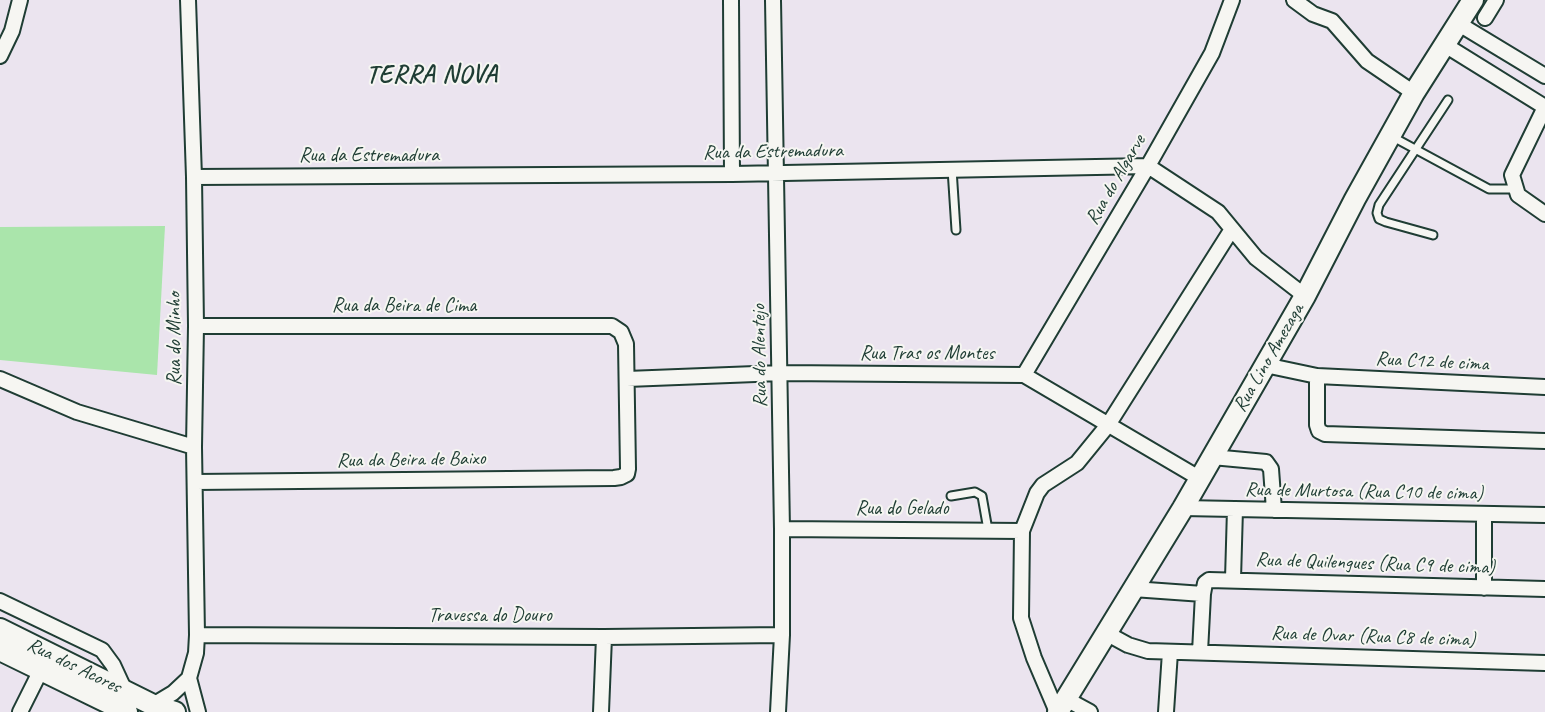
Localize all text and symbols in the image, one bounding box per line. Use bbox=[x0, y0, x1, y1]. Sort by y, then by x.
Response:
district label: TERRA NOVA bbox=[366, 60, 498, 90]
street label: Rua do Algarve bbox=[1081, 131, 1151, 229]
street label: Rua da Estremadura bbox=[703, 139, 843, 165]
street label: Rua da Estremadura bbox=[299, 144, 439, 168]
street label: Rua do Minho bbox=[163, 292, 187, 386]
street label: Rua da Beira de Cima bbox=[332, 294, 476, 318]
street label: Rua Lino Amezaga bbox=[1228, 300, 1310, 416]
street label: Rua do Alentejo bbox=[747, 304, 773, 408]
street label: Rua Tras os Montes bbox=[860, 342, 994, 366]
street label: Rua C12 de cima bbox=[1375, 347, 1489, 377]
street label: Rua da Beira de Baixo bbox=[336, 447, 486, 473]
street label: Rua de Murtosa (Rua C10 de cima) bbox=[1245, 478, 1483, 506]
street label: Rua do Gelado bbox=[856, 497, 948, 521]
street label: Rua de Quilengues (Rua C9 de cima) bbox=[1255, 548, 1495, 580]
street label: Travessa do Douro bbox=[428, 604, 552, 628]
street label: Rua de Ovar (Rua C8 de cima) bbox=[1270, 621, 1476, 653]
street label: Rua dos Acores bbox=[23, 633, 125, 699]

